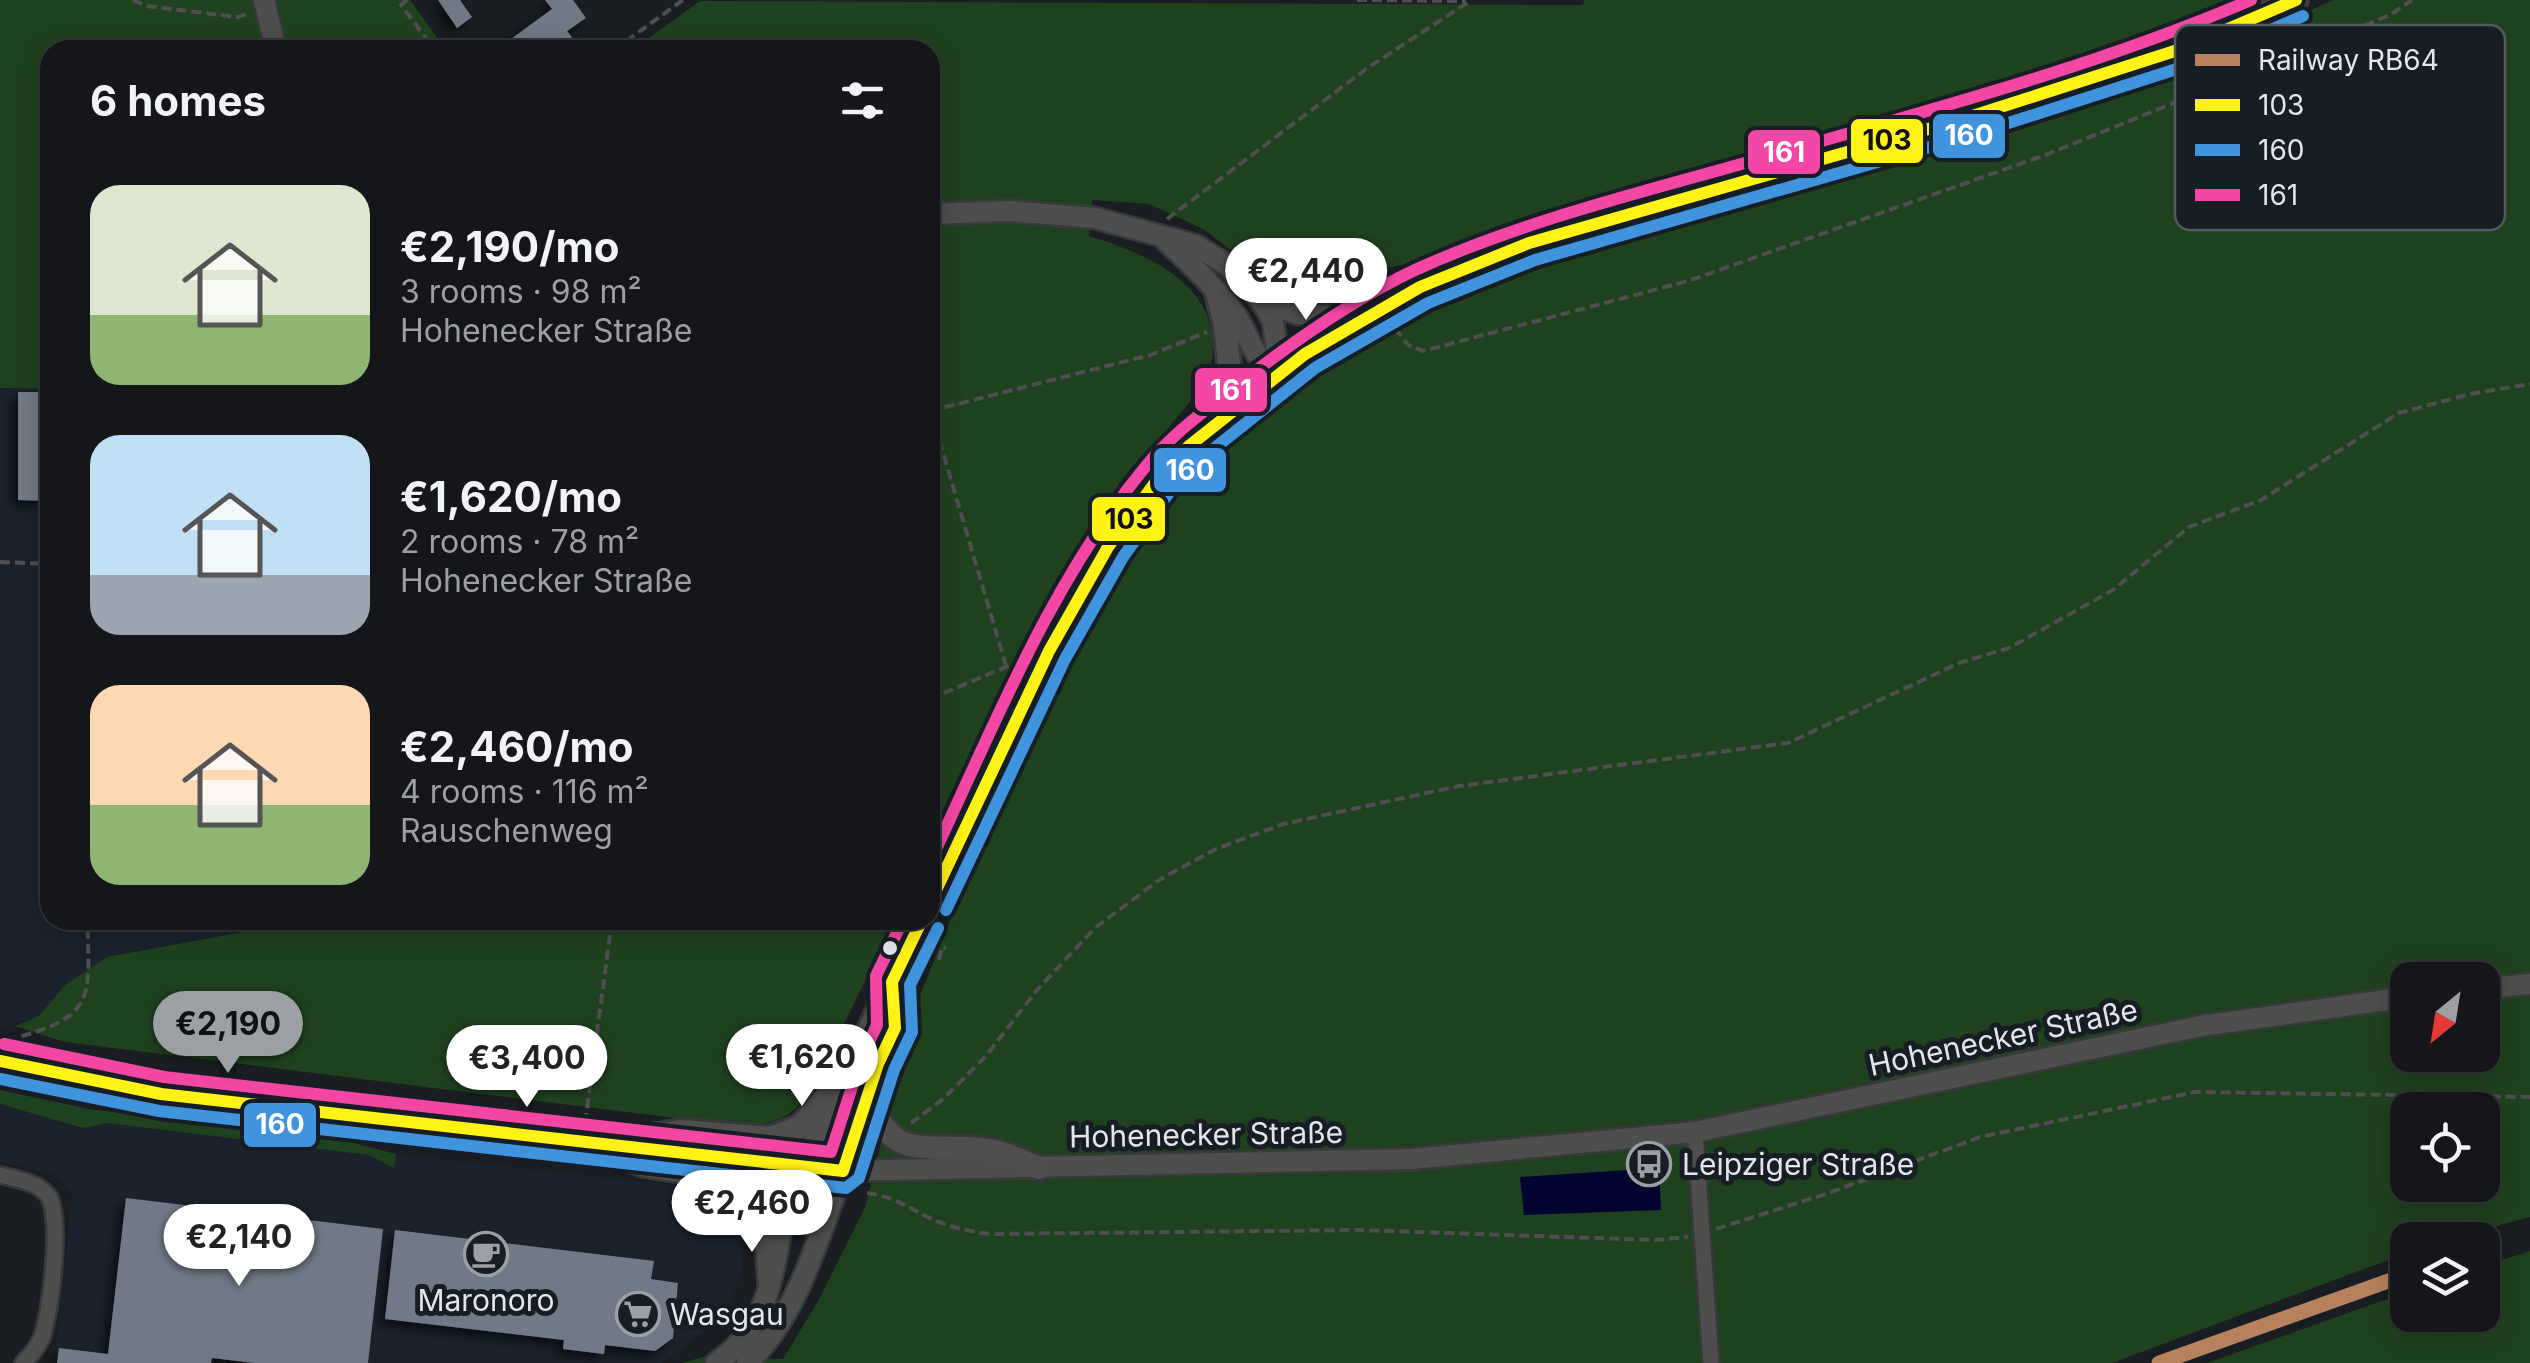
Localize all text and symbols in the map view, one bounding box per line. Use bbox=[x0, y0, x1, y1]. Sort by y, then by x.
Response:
legend bbox=[2175, 25, 2505, 230]
text: Railway RB64 bbox=[2258, 43, 2439, 77]
icon: filters bbox=[835, 73, 890, 128]
text: 6 homes bbox=[90, 75, 266, 126]
text: 103 bbox=[2258, 88, 2304, 122]
line badge: 160 bbox=[1931, 112, 2007, 160]
line badge: 103 bbox=[1849, 117, 1925, 165]
text: 160 bbox=[1944, 118, 1994, 152]
text: 103 bbox=[1862, 123, 1912, 157]
line badge: 161 bbox=[1746, 128, 1822, 176]
text: 160 bbox=[2258, 133, 2304, 167]
text: 161 bbox=[1763, 135, 1805, 169]
text: 161 bbox=[2258, 178, 2298, 212]
text: €2,190/mo bbox=[400, 221, 620, 272]
icon: home bbox=[170, 225, 290, 345]
pin: €2,440 bbox=[1225, 238, 1387, 323]
text: €2,440 bbox=[1247, 251, 1365, 290]
text: 3 rooms · 98 m² bbox=[400, 272, 642, 311]
text: Hohenecker Straße bbox=[400, 311, 692, 350]
line badge: 161 bbox=[1193, 366, 1269, 414]
text: 161 bbox=[1210, 373, 1252, 407]
line badge: 160 bbox=[1152, 446, 1228, 494]
text: 160 bbox=[1165, 453, 1215, 487]
text: €1,620/mo bbox=[400, 471, 622, 522]
icon: home bbox=[170, 475, 290, 595]
line badge: 103 bbox=[1090, 495, 1167, 543]
text: 103 bbox=[1104, 502, 1154, 536]
text: 2 rooms · 78 m² bbox=[400, 522, 639, 561]
text: Hohenecker Straße bbox=[400, 561, 692, 600]
text: €2,460/mo bbox=[400, 721, 634, 772]
icon: home bbox=[170, 725, 290, 845]
text: 4 rooms · 116 m² bbox=[400, 772, 649, 811]
text: Rauschenweg bbox=[400, 811, 613, 850]
unlabelled marker bbox=[880, 938, 900, 958]
north arrow bbox=[2390, 962, 2500, 1072]
map controls bbox=[2390, 962, 2500, 1332]
pin: €2,190 bbox=[147, 991, 309, 1076]
street label: Hohenecker Straße bbox=[1865, 991, 2141, 1083]
text: €2,190 bbox=[175, 1004, 281, 1043]
pin: €1,620 bbox=[721, 1024, 883, 1109]
pin: €3,400 bbox=[446, 1025, 608, 1110]
text: €1,620 bbox=[748, 1037, 856, 1076]
text: €3,400 bbox=[468, 1038, 586, 1077]
button: locate bbox=[2390, 1092, 2500, 1202]
line badge: 160 bbox=[242, 1101, 318, 1149]
text: 160 bbox=[255, 1107, 305, 1141]
street label: Hohenecker Straße bbox=[1069, 1114, 1343, 1154]
bus stop icon: Leipziger Straße bbox=[1626, 1141, 1672, 1187]
place label: Leipziger Straße bbox=[1682, 1146, 1914, 1182]
pin: €2,460 bbox=[671, 1170, 833, 1255]
text: €2,460 bbox=[694, 1183, 810, 1222]
pin: €2,140 bbox=[158, 1204, 320, 1289]
text: €2,140 bbox=[186, 1217, 292, 1256]
button: layers bbox=[2390, 1222, 2500, 1332]
cafe icon: Maronoro bbox=[463, 1231, 509, 1277]
place label: Maronoro bbox=[417, 1282, 555, 1318]
supermarket icon: Wasgau bbox=[615, 1291, 661, 1337]
place label: Wasgau bbox=[670, 1296, 784, 1332]

